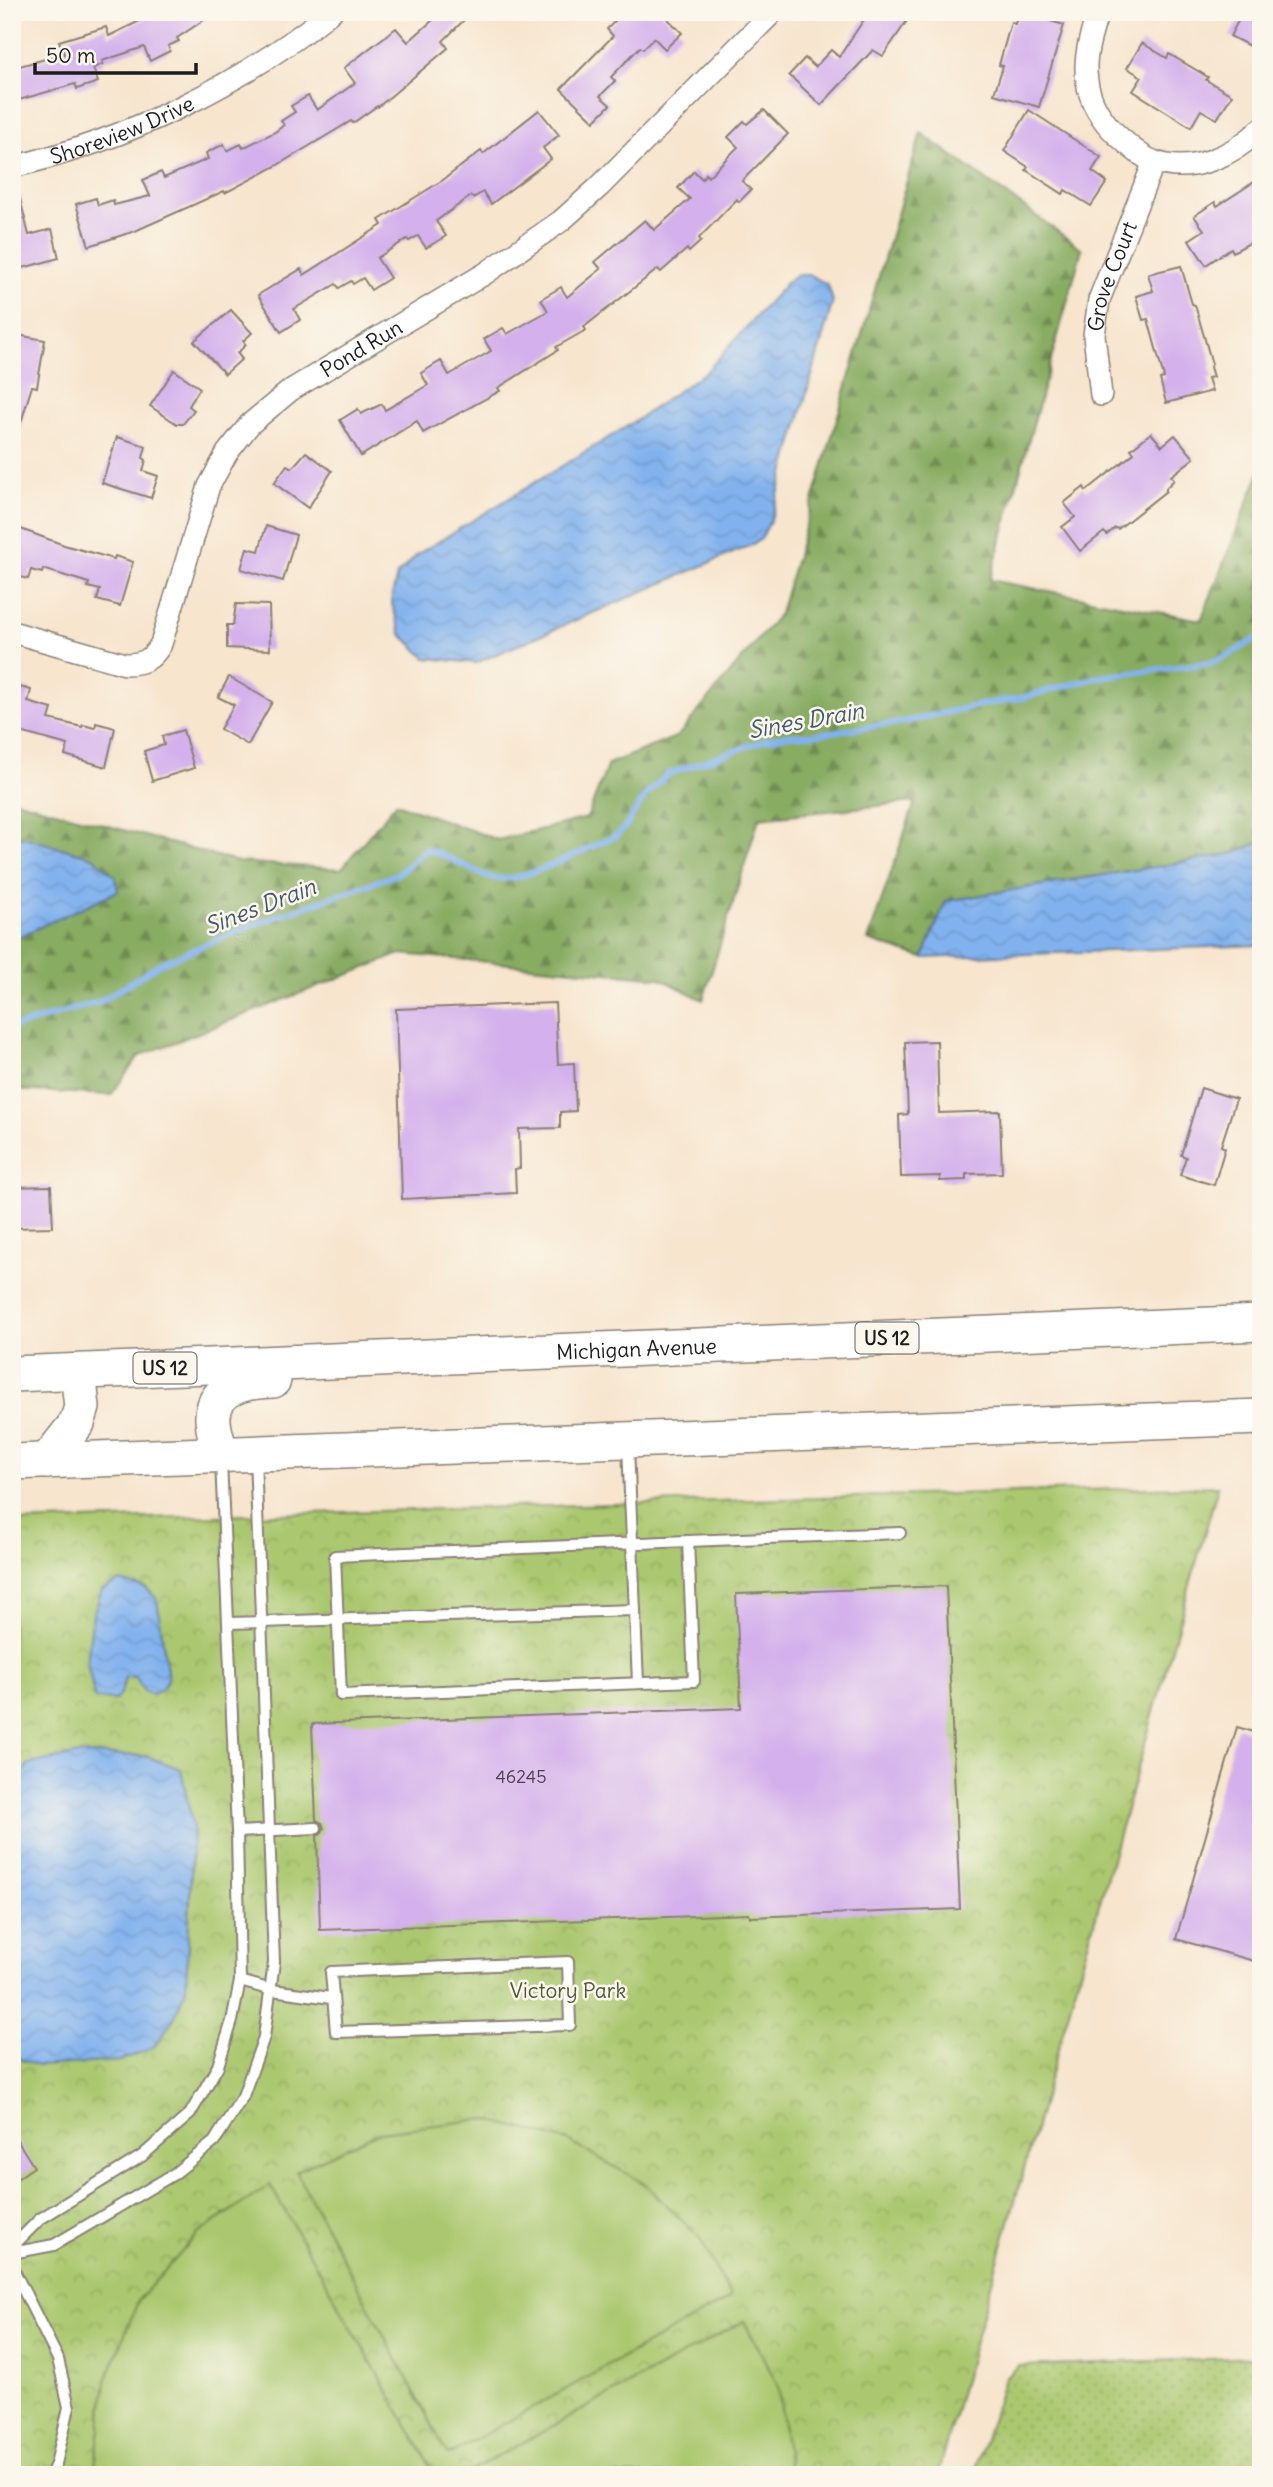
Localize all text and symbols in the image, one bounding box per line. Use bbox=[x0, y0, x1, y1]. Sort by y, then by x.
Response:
scale bar bbox=[35, 32, 196, 76]
text: 50 m bbox=[46, 42, 95, 69]
street label: Shoreview Drive bbox=[47, 89, 198, 170]
street label: Grove Court bbox=[1081, 217, 1143, 333]
street label: Pond Run bbox=[315, 313, 407, 383]
water label: Sines Drain bbox=[746, 695, 867, 744]
water label: Sines Drain bbox=[200, 871, 320, 940]
road number: US 12 bbox=[856, 1322, 918, 1354]
street label: Michigan Avenue bbox=[556, 1332, 717, 1365]
road number: US 12 bbox=[134, 1352, 196, 1384]
house number: 46245 bbox=[495, 1765, 547, 1788]
park label: Victory Park bbox=[510, 1977, 626, 2004]

